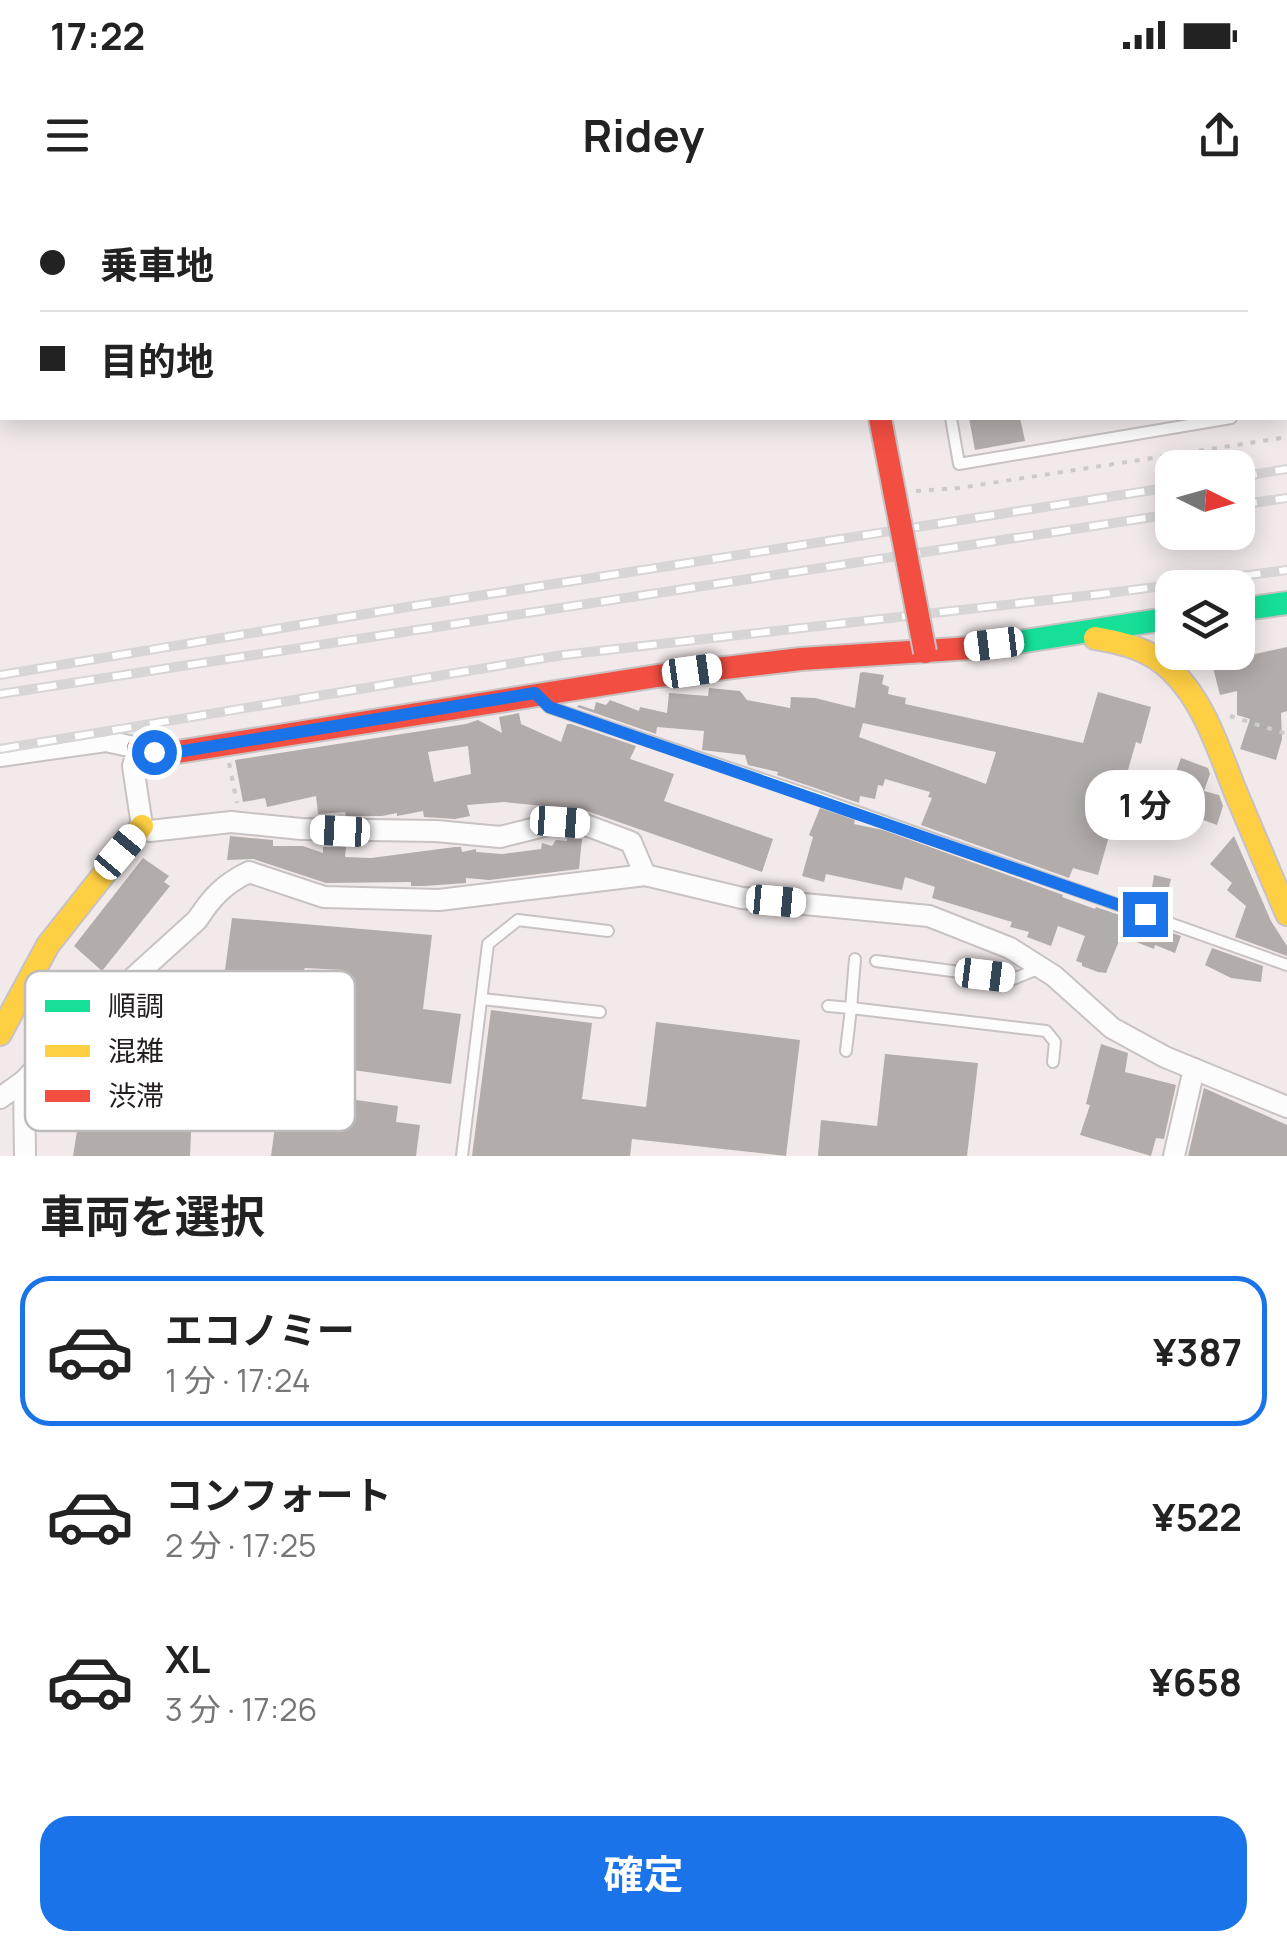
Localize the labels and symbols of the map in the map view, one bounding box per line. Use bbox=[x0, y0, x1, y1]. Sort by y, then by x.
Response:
north arrow bbox=[1155, 450, 1255, 550]
car bbox=[962, 625, 1026, 663]
car bbox=[660, 652, 724, 690]
route start bbox=[132, 730, 177, 775]
callout: 1 分 bbox=[1085, 769, 1205, 839]
car bbox=[529, 805, 591, 839]
car bbox=[309, 814, 371, 848]
car bbox=[89, 819, 151, 885]
car bbox=[745, 883, 807, 919]
route end bbox=[1123, 892, 1168, 937]
car bbox=[953, 956, 1017, 994]
legend bbox=[25, 971, 355, 1131]
text: 順調 bbox=[108, 986, 164, 1024]
text: 混雑 bbox=[108, 1031, 164, 1069]
text: 渋滞 bbox=[108, 1076, 164, 1114]

